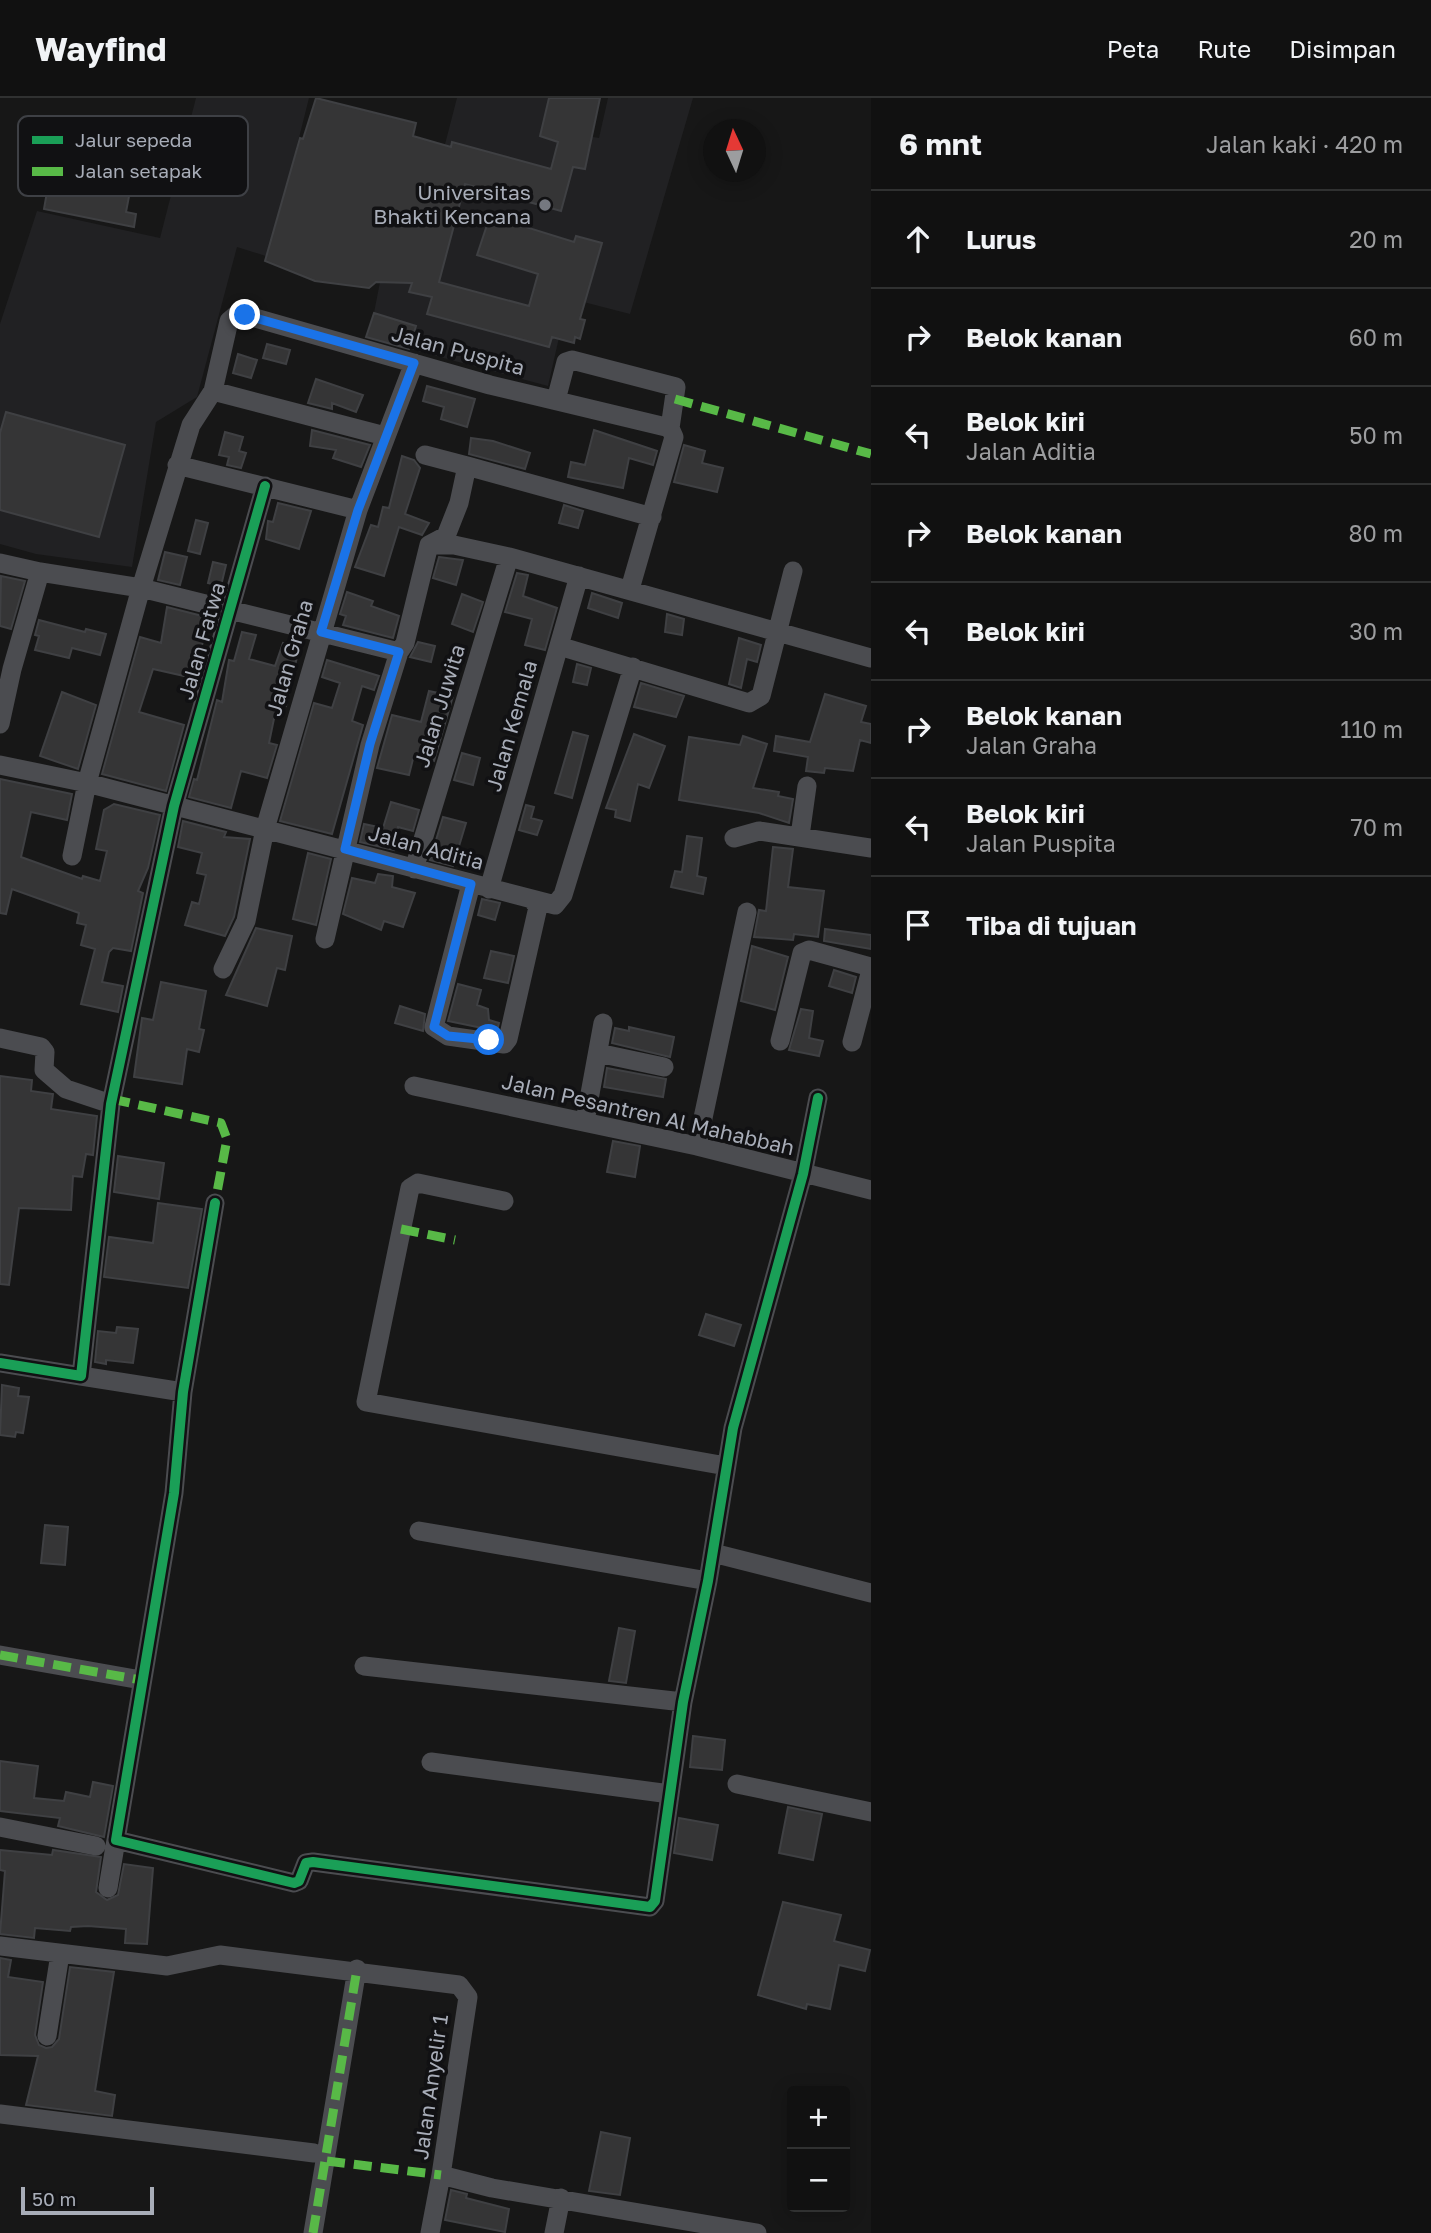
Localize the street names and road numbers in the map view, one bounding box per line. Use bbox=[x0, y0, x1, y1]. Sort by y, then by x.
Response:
street label: Jalan Puspita bbox=[389, 320, 528, 380]
street label: Jalan Fatwa bbox=[172, 579, 230, 703]
street label: Jalan Graha bbox=[260, 597, 318, 719]
street label: Jalan Juwita bbox=[408, 641, 470, 770]
street label: Jalan Kemala bbox=[480, 657, 542, 794]
street label: Jalan Aditia bbox=[366, 819, 487, 875]
street label: Jalan Pesantren Al Mahabbah bbox=[499, 1068, 797, 1160]
street label: Jalan Anyelir 1 bbox=[407, 2013, 453, 2161]

